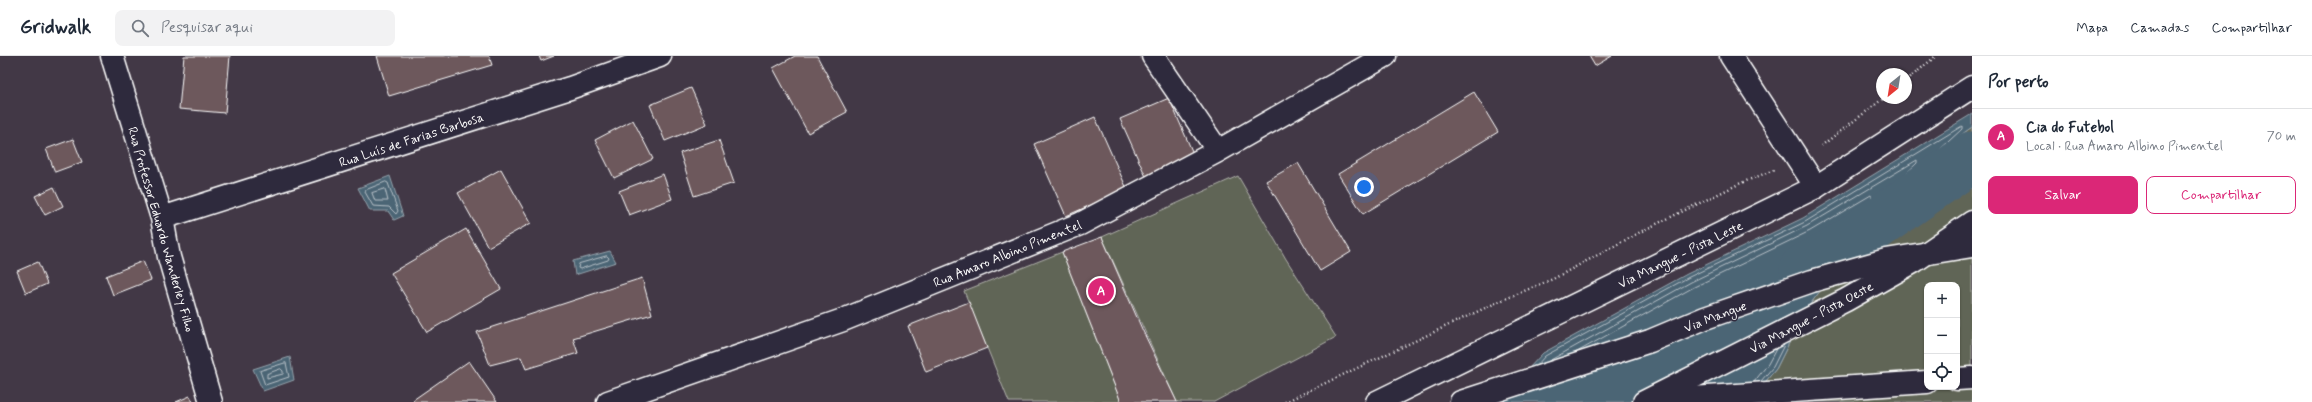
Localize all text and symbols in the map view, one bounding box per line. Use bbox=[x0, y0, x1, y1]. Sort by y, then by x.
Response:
search box bbox=[115, 10, 395, 46]
text: Gridwalk bbox=[20, 15, 91, 40]
icon: search bbox=[129, 17, 151, 39]
text: Pesquisar aqui bbox=[161, 18, 253, 38]
text: Mapa bbox=[2076, 19, 2108, 37]
text: Camadas bbox=[2130, 19, 2189, 37]
text: Compartilhar bbox=[2211, 19, 2292, 37]
north arrow bbox=[1876, 68, 1912, 104]
text: Por perto bbox=[1988, 71, 2049, 93]
street label: Rua Luís de Farias Barbosa bbox=[337, 109, 486, 172]
text: Cia do Futebol bbox=[2026, 118, 2114, 138]
street label: Rua Professor Eduardo Wanderley Filho bbox=[123, 125, 198, 334]
text: A bbox=[1997, 128, 2005, 145]
text: 70 m bbox=[2267, 128, 2296, 145]
text: Local · Rua Amaro Albino Pimentel bbox=[2026, 138, 2223, 155]
button: Salvar bbox=[1988, 176, 2138, 214]
button: Compartilhar bbox=[2146, 176, 2296, 214]
your location bbox=[1354, 177, 1374, 197]
street label: Rua Amaro Albino Pimentel bbox=[931, 217, 1084, 292]
street label: Via Mangue - Pista Leste bbox=[1615, 218, 1746, 294]
pin: A bbox=[1088, 276, 1114, 306]
street label: Via Mangue - Pista Oeste bbox=[1747, 278, 1877, 359]
map controls bbox=[1924, 282, 1960, 390]
button: + bbox=[1924, 282, 1960, 318]
street label: Via Mangue bbox=[1682, 298, 1750, 338]
button: − bbox=[1924, 318, 1960, 354]
button: locate bbox=[1924, 354, 1960, 390]

